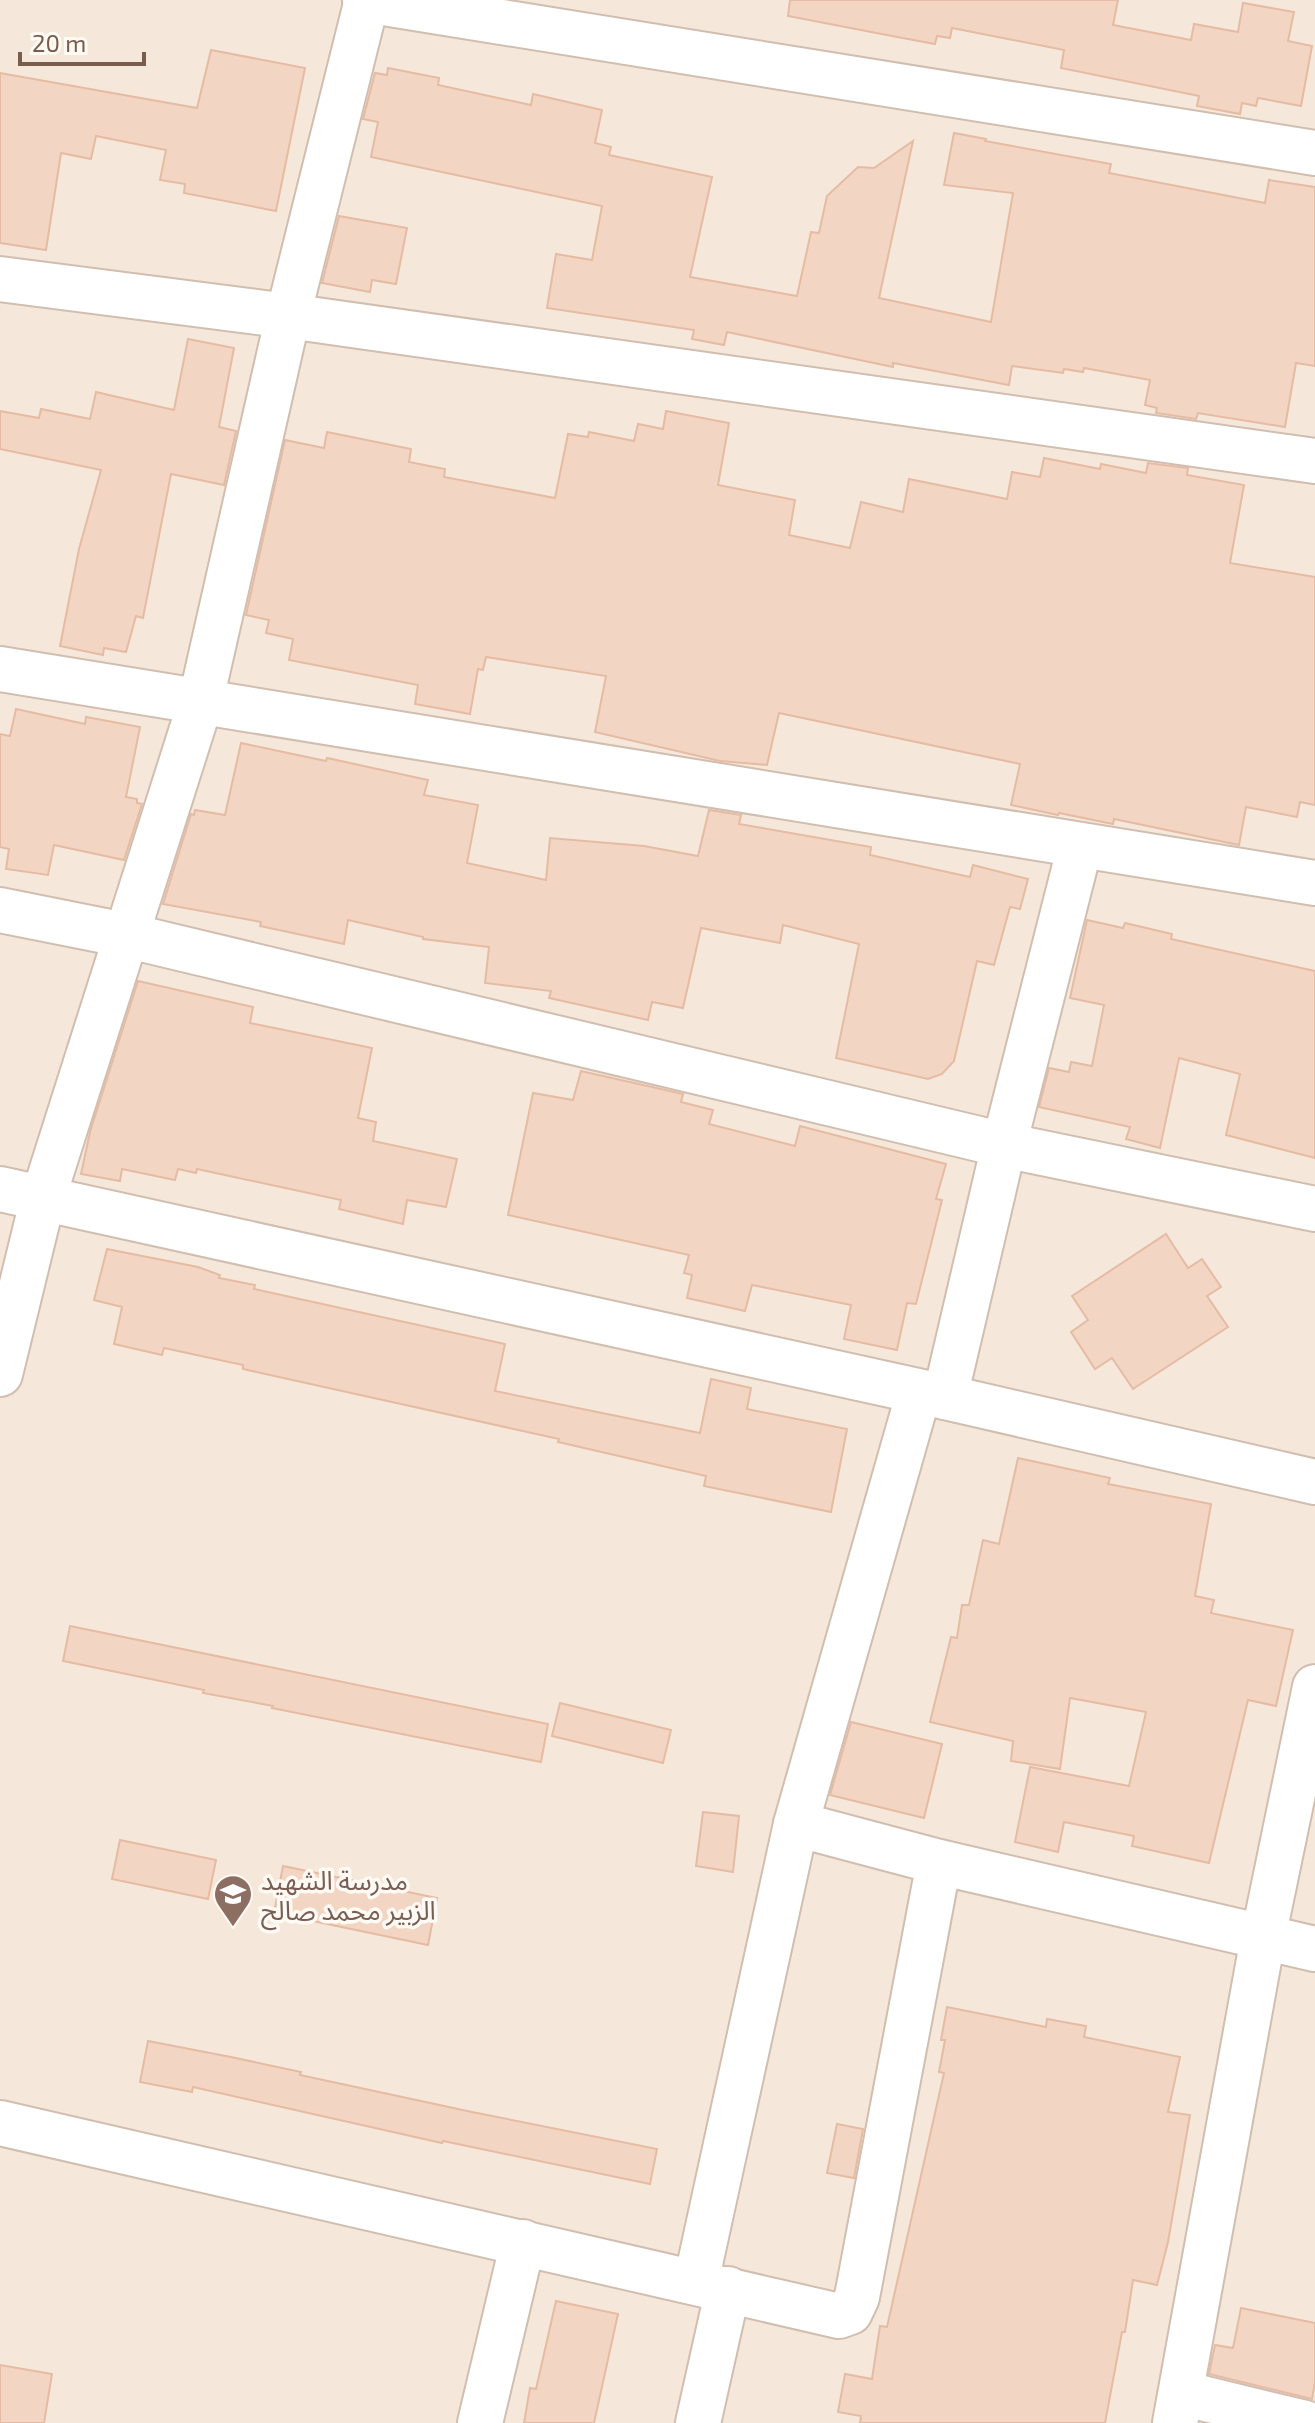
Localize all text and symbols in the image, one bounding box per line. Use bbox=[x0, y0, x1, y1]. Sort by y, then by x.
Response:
scale bar bbox=[20, 16, 144, 66]
text: 20 m bbox=[32, 28, 86, 57]
place label: مدرسة الشهيد الزبير محمد صالح bbox=[261, 1864, 436, 1931]
school or university icon: مدرسة الشهيد الزبير محمد صالح bbox=[212, 1873, 254, 1928]

